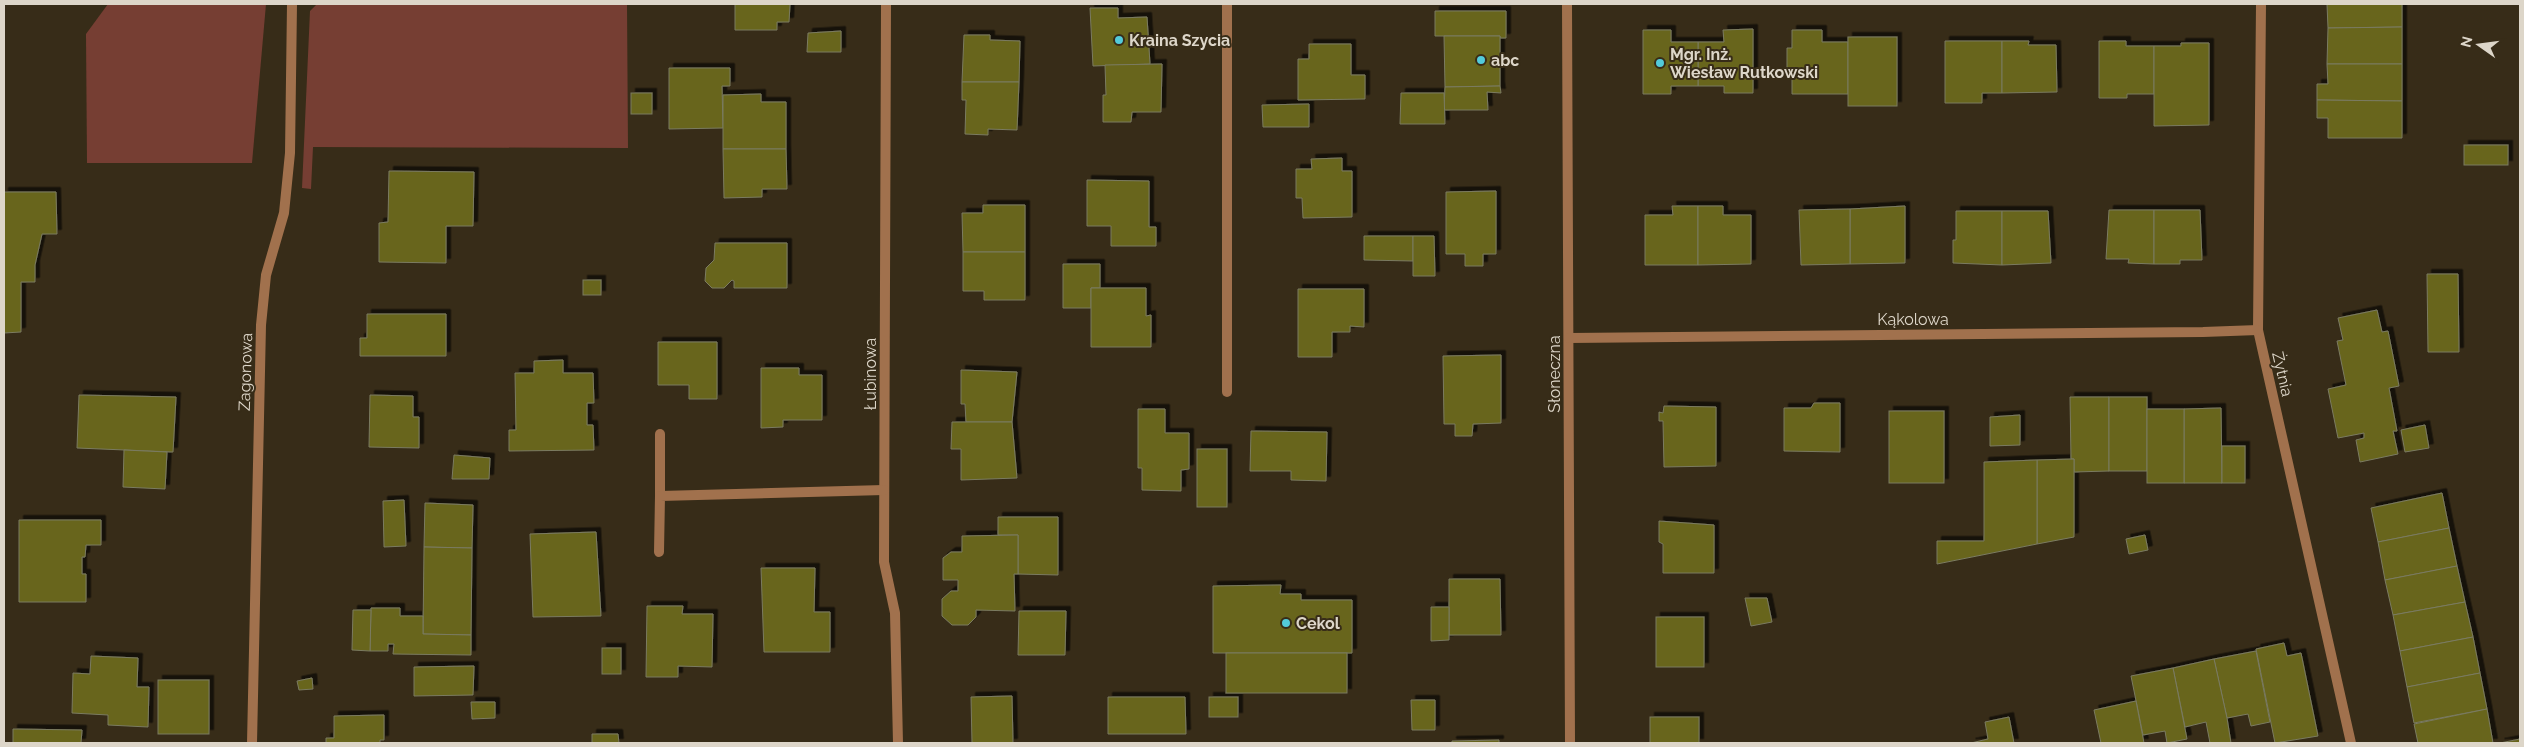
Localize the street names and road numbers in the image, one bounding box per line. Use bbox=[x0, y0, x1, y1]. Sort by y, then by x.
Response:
street label: Kąkolowa bbox=[1877, 310, 1949, 329]
street label: Zagonowa bbox=[235, 333, 256, 411]
street label: Słoneczna bbox=[1545, 335, 1564, 413]
street label: Łubinowa bbox=[861, 338, 880, 410]
street label: Żytnia bbox=[2268, 350, 2298, 398]

